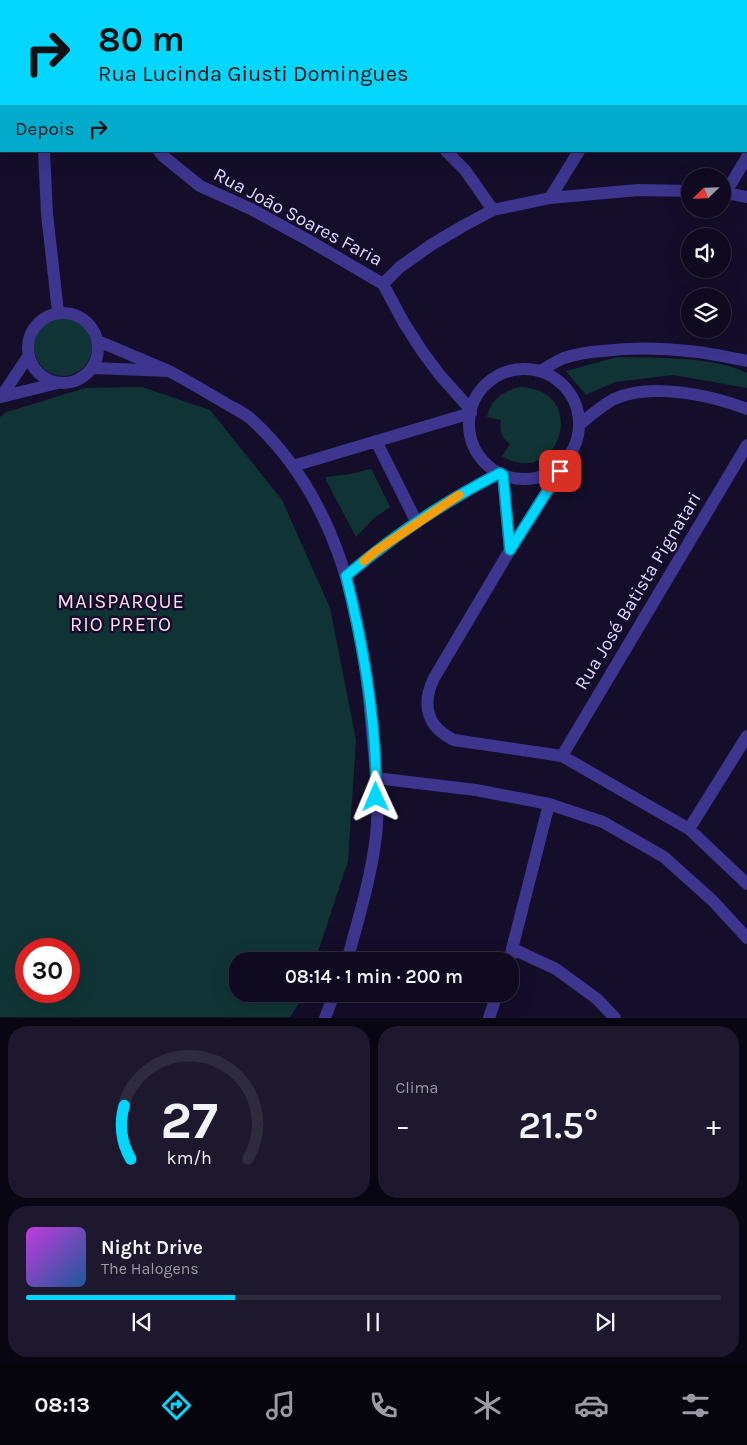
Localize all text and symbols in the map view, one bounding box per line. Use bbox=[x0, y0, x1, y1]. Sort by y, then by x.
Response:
text: 80 m bbox=[98, 19, 185, 60]
icon: right bbox=[15, 20, 80, 85]
text: Rua Lucinda Giusti Domingues bbox=[98, 61, 409, 87]
icon: right bbox=[84, 115, 112, 143]
text: Depois bbox=[15, 118, 74, 140]
street label: Rua João Soares Faria bbox=[210, 163, 386, 271]
north arrow bbox=[681, 168, 731, 218]
map controls bbox=[681, 168, 731, 338]
button: sound bbox=[681, 228, 731, 278]
button: layers bbox=[681, 288, 731, 338]
pin bbox=[539, 450, 581, 492]
icon: arrive bbox=[546, 457, 574, 485]
street label: Rua José Batista Pignatari bbox=[570, 488, 706, 694]
district label: MAISPARQUE RIO PRETO bbox=[57, 590, 185, 636]
position arrow bbox=[349, 770, 401, 822]
speed limit sign: 30 bbox=[15, 938, 80, 1003]
text: 08:14 · 1 min · 200 m bbox=[285, 966, 463, 988]
text: Clima bbox=[396, 1078, 438, 1097]
text: 27 bbox=[160, 1090, 217, 1151]
text: 21.5° bbox=[518, 1103, 598, 1148]
text: − bbox=[396, 1109, 410, 1142]
text: + bbox=[706, 1109, 721, 1142]
text: km/h bbox=[166, 1148, 211, 1169]
text: Night Drive bbox=[101, 1237, 203, 1259]
text: The Halogens bbox=[101, 1259, 199, 1278]
icon: previous bbox=[128, 1308, 156, 1336]
icon: pause bbox=[359, 1308, 387, 1336]
icon: next bbox=[591, 1308, 619, 1336]
icon: directions bbox=[159, 1388, 194, 1423]
icon: music bbox=[263, 1388, 298, 1423]
icon: phone bbox=[366, 1388, 401, 1423]
icon: climate bbox=[470, 1388, 505, 1423]
icon: car bbox=[574, 1388, 609, 1423]
icon: filters bbox=[678, 1388, 713, 1423]
text: 08:13 bbox=[34, 1392, 90, 1418]

